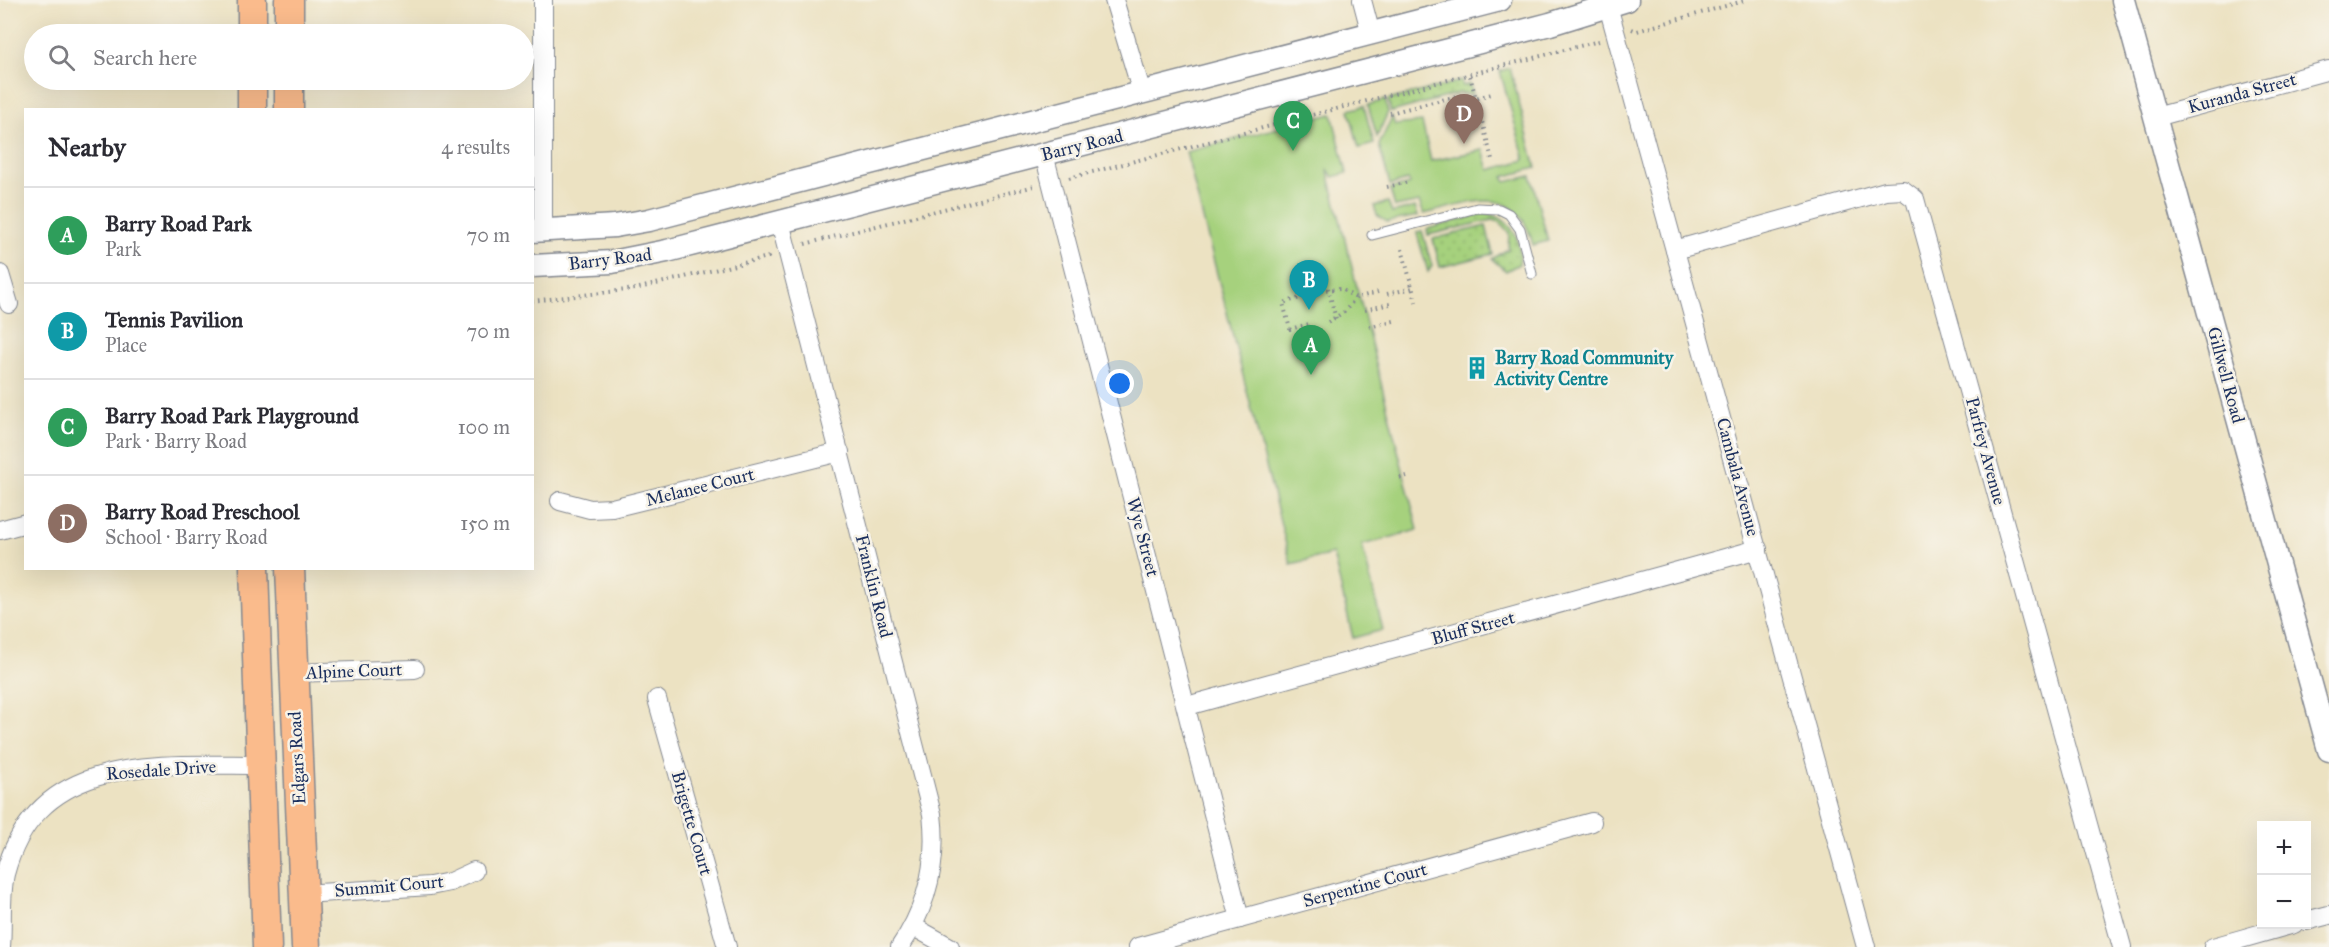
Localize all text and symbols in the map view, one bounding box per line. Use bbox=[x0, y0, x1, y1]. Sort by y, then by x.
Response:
search box bbox=[24, 24, 534, 90]
icon: search bbox=[45, 41, 78, 74]
text: Search here bbox=[93, 44, 197, 71]
street label: Kuranda Street bbox=[2185, 68, 2299, 118]
pin: D bbox=[1444, 94, 1484, 144]
pin: C bbox=[1274, 102, 1312, 151]
street label: Barry Road bbox=[1039, 124, 1125, 166]
text: Nearby bbox=[48, 131, 126, 163]
text: 4 results bbox=[441, 135, 510, 159]
text: Barry Road Park bbox=[105, 210, 252, 237]
text: A bbox=[61, 223, 74, 247]
text: 70 m bbox=[467, 223, 510, 247]
text: Park bbox=[105, 237, 141, 261]
street label: Barry Road bbox=[567, 243, 653, 275]
pin: B bbox=[1290, 260, 1328, 310]
text: Tennis Pavilion bbox=[105, 306, 243, 333]
text: B bbox=[61, 319, 74, 343]
text: 70 m bbox=[467, 319, 510, 343]
street label: Gillwell Road bbox=[2203, 324, 2249, 426]
pin: A bbox=[1292, 326, 1330, 375]
text: Place bbox=[105, 333, 147, 357]
place label: Barry Road Community Activity Centre bbox=[1494, 347, 1675, 391]
building icon: Barry Road Community Activity Centre bbox=[1464, 355, 1490, 381]
your location bbox=[1105, 369, 1134, 398]
street label: Parfrey Avenue bbox=[1961, 395, 2011, 507]
text: Barry Road Park Playground bbox=[105, 402, 359, 429]
text: C bbox=[61, 415, 74, 439]
text: 100 m bbox=[458, 415, 510, 439]
street label: Cambala Avenue bbox=[1712, 415, 1764, 539]
text: Park · Barry Road bbox=[105, 429, 247, 453]
street label: Melanee Court bbox=[643, 463, 757, 511]
street label: Wye Street bbox=[1122, 495, 1164, 580]
text: Barry Road Preschool bbox=[105, 498, 300, 525]
text: D bbox=[60, 511, 75, 535]
text: 150 m bbox=[460, 511, 510, 535]
text: School · Barry Road bbox=[105, 525, 268, 549]
street label: Franklin Road bbox=[851, 532, 897, 640]
street label: Bluff Street bbox=[1429, 606, 1518, 650]
street label: Alpine Court bbox=[305, 658, 403, 684]
street label: Edgars Road bbox=[284, 711, 311, 805]
street label: Rosedale Drive bbox=[105, 755, 217, 785]
street label: Brigette Court bbox=[666, 768, 718, 879]
map controls bbox=[2257, 821, 2311, 929]
button: + bbox=[2257, 821, 2311, 875]
street label: Serpentine Court bbox=[1301, 858, 1430, 912]
street label: Summit Court bbox=[333, 870, 445, 902]
button: − bbox=[2257, 875, 2311, 929]

